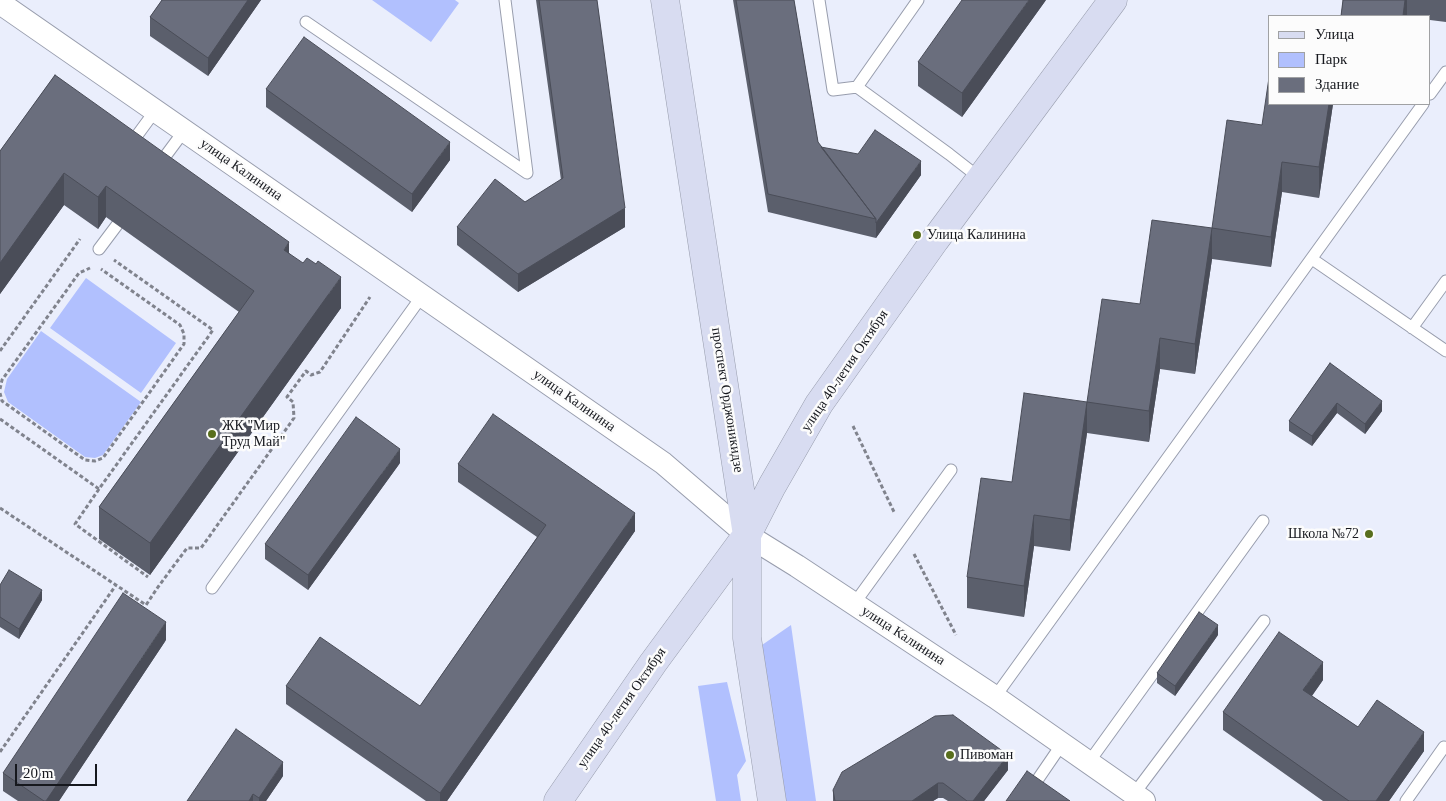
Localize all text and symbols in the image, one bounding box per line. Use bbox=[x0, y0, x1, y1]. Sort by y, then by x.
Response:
legend bbox=[1268, 15, 1431, 105]
text: Улица bbox=[1315, 26, 1354, 42]
text: Парк bbox=[1315, 51, 1347, 67]
text: Здание bbox=[1315, 76, 1359, 92]
street label: улица Калинина bbox=[197, 135, 285, 205]
place label: Улица Калинина bbox=[927, 227, 1026, 243]
marker: Улица Калинина bbox=[911, 229, 923, 241]
street label: улица 40-летия Октября bbox=[798, 307, 892, 435]
street label: проспект Орджоникидзе bbox=[707, 326, 747, 474]
street label: улица Калинина bbox=[530, 366, 618, 436]
place label: ЖК "Мир Труд Май" bbox=[222, 418, 285, 451]
marker: ЖК "Мир Труд Май" bbox=[206, 428, 218, 440]
place label: Школа №72 bbox=[1288, 526, 1359, 542]
marker: Школа №72 bbox=[1363, 528, 1375, 540]
street label: улица Калинина bbox=[858, 603, 948, 669]
street label: улица 40-летия Октября bbox=[574, 645, 670, 771]
place label: Пивоман bbox=[960, 747, 1013, 763]
marker: Пивоман bbox=[944, 749, 956, 761]
scale bar bbox=[18, 754, 100, 786]
text: 20 m bbox=[23, 765, 53, 781]

